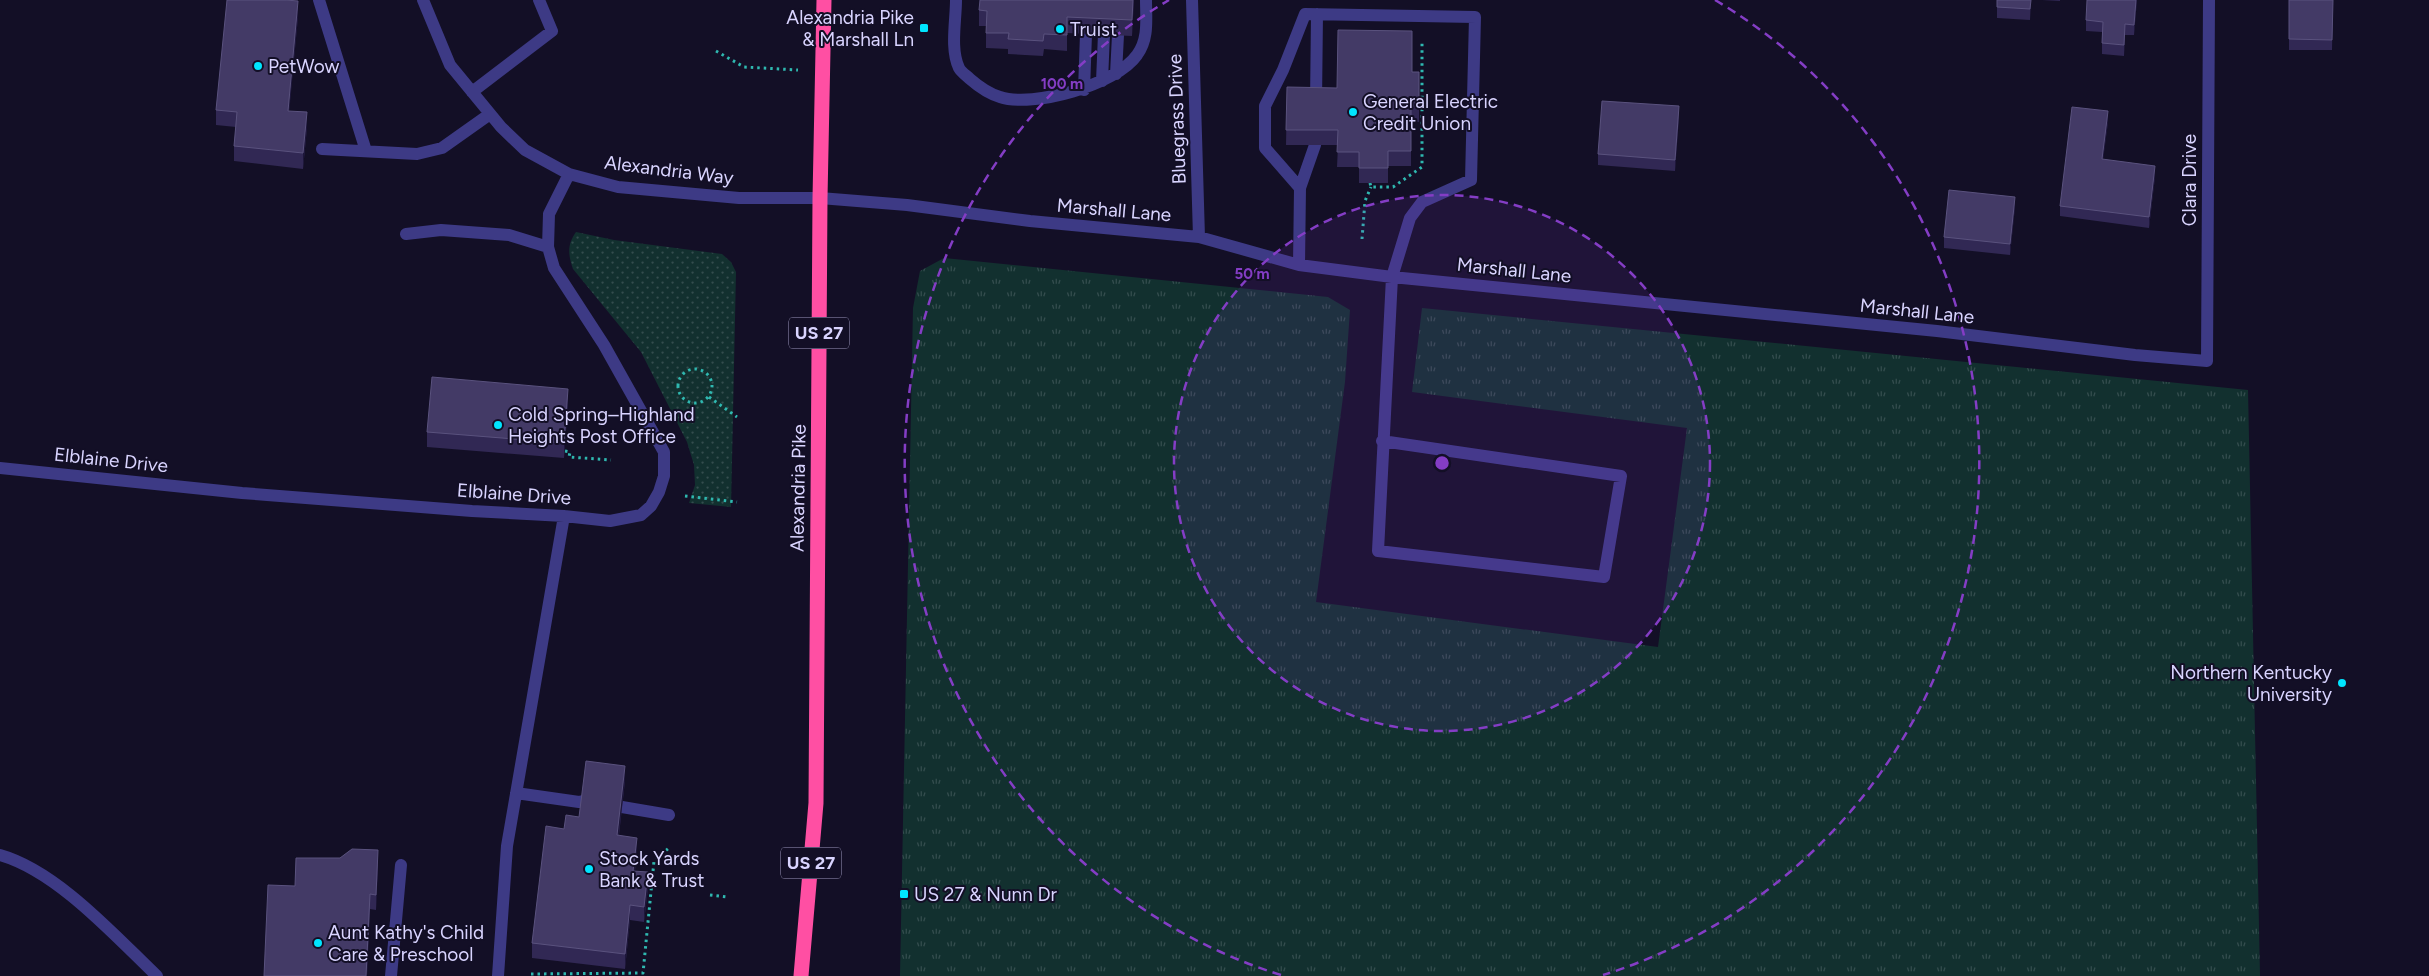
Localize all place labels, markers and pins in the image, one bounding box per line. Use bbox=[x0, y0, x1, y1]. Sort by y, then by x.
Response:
place label: Alexandria Pike & Marshall Ln bbox=[786, 6, 914, 51]
place label: Truist bbox=[1070, 18, 1117, 41]
marker: Alexandria Pike & Marshall Ln bbox=[918, 22, 930, 34]
marker: Truist bbox=[1054, 23, 1066, 35]
place label: PetWow bbox=[268, 55, 340, 78]
marker: PetWow bbox=[252, 60, 264, 72]
place label: General Electric Credit Union bbox=[1363, 90, 1498, 135]
marker: General Electric Credit Union bbox=[1347, 106, 1359, 118]
place label: Cold Spring–Highland Heights Post Office bbox=[508, 403, 695, 448]
marker: Cold Spring–Highland Heights Post Office bbox=[492, 419, 504, 431]
centre of rings bbox=[1433, 454, 1451, 472]
place label: Northern Kentucky University bbox=[2170, 661, 2332, 706]
marker: Northern Kentucky University bbox=[2336, 677, 2348, 689]
place label: Stock Yards Bank & Trust bbox=[599, 847, 704, 892]
marker: Stock Yards Bank & Trust bbox=[583, 863, 595, 875]
place label: US 27 & Nunn Dr bbox=[914, 883, 1058, 906]
marker: US 27 & Nunn Dr bbox=[898, 888, 910, 900]
place label: Aunt Kathy's Child Care & Preschool bbox=[328, 921, 484, 966]
marker: Aunt Kathy's Child Care & Preschool bbox=[312, 937, 324, 949]

